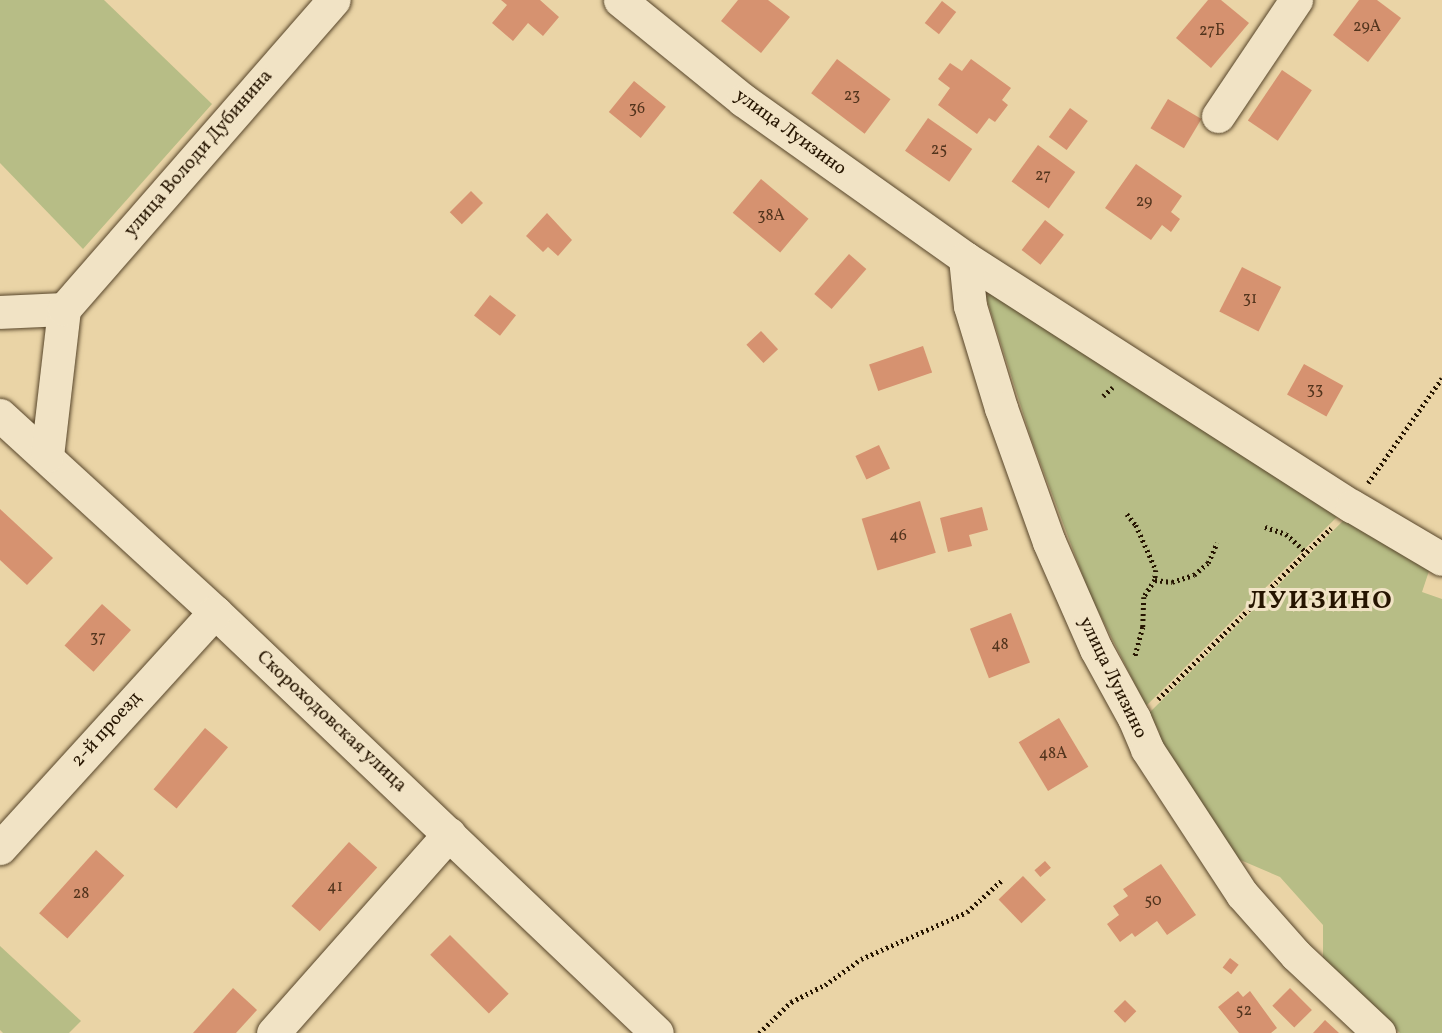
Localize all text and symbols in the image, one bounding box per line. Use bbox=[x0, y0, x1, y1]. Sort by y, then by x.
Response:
house number: 29А bbox=[1353, 17, 1381, 37]
house number: 27Б bbox=[1199, 21, 1225, 41]
street label: улица Володи Дубинина bbox=[120, 66, 278, 242]
street label: улица Луизино bbox=[730, 85, 850, 181]
house number: 23 bbox=[844, 86, 860, 106]
house number: 36 bbox=[629, 99, 645, 119]
house number: 25 bbox=[931, 140, 947, 160]
house number: 27 bbox=[1035, 166, 1051, 186]
house number: 29 bbox=[1136, 192, 1152, 212]
house number: 38А bbox=[757, 206, 785, 226]
house number: 31 bbox=[1243, 289, 1257, 309]
house number: 33 bbox=[1307, 380, 1323, 400]
house number: 46 bbox=[889, 526, 907, 546]
district label: ЛУИЗИНО bbox=[1249, 586, 1393, 618]
street label: улица Луизино bbox=[1073, 614, 1151, 742]
house number: 37 bbox=[90, 628, 106, 648]
house number: 48 bbox=[991, 635, 1009, 655]
street label: Скороходовская улица bbox=[251, 646, 411, 798]
street label: 2-й проезд bbox=[67, 688, 147, 772]
house number: 48А bbox=[1039, 744, 1067, 764]
house number: 41 bbox=[327, 877, 343, 897]
house number: 28 bbox=[73, 884, 89, 904]
house number: 50 bbox=[1145, 891, 1161, 911]
house number: 52 bbox=[1236, 1001, 1252, 1021]

